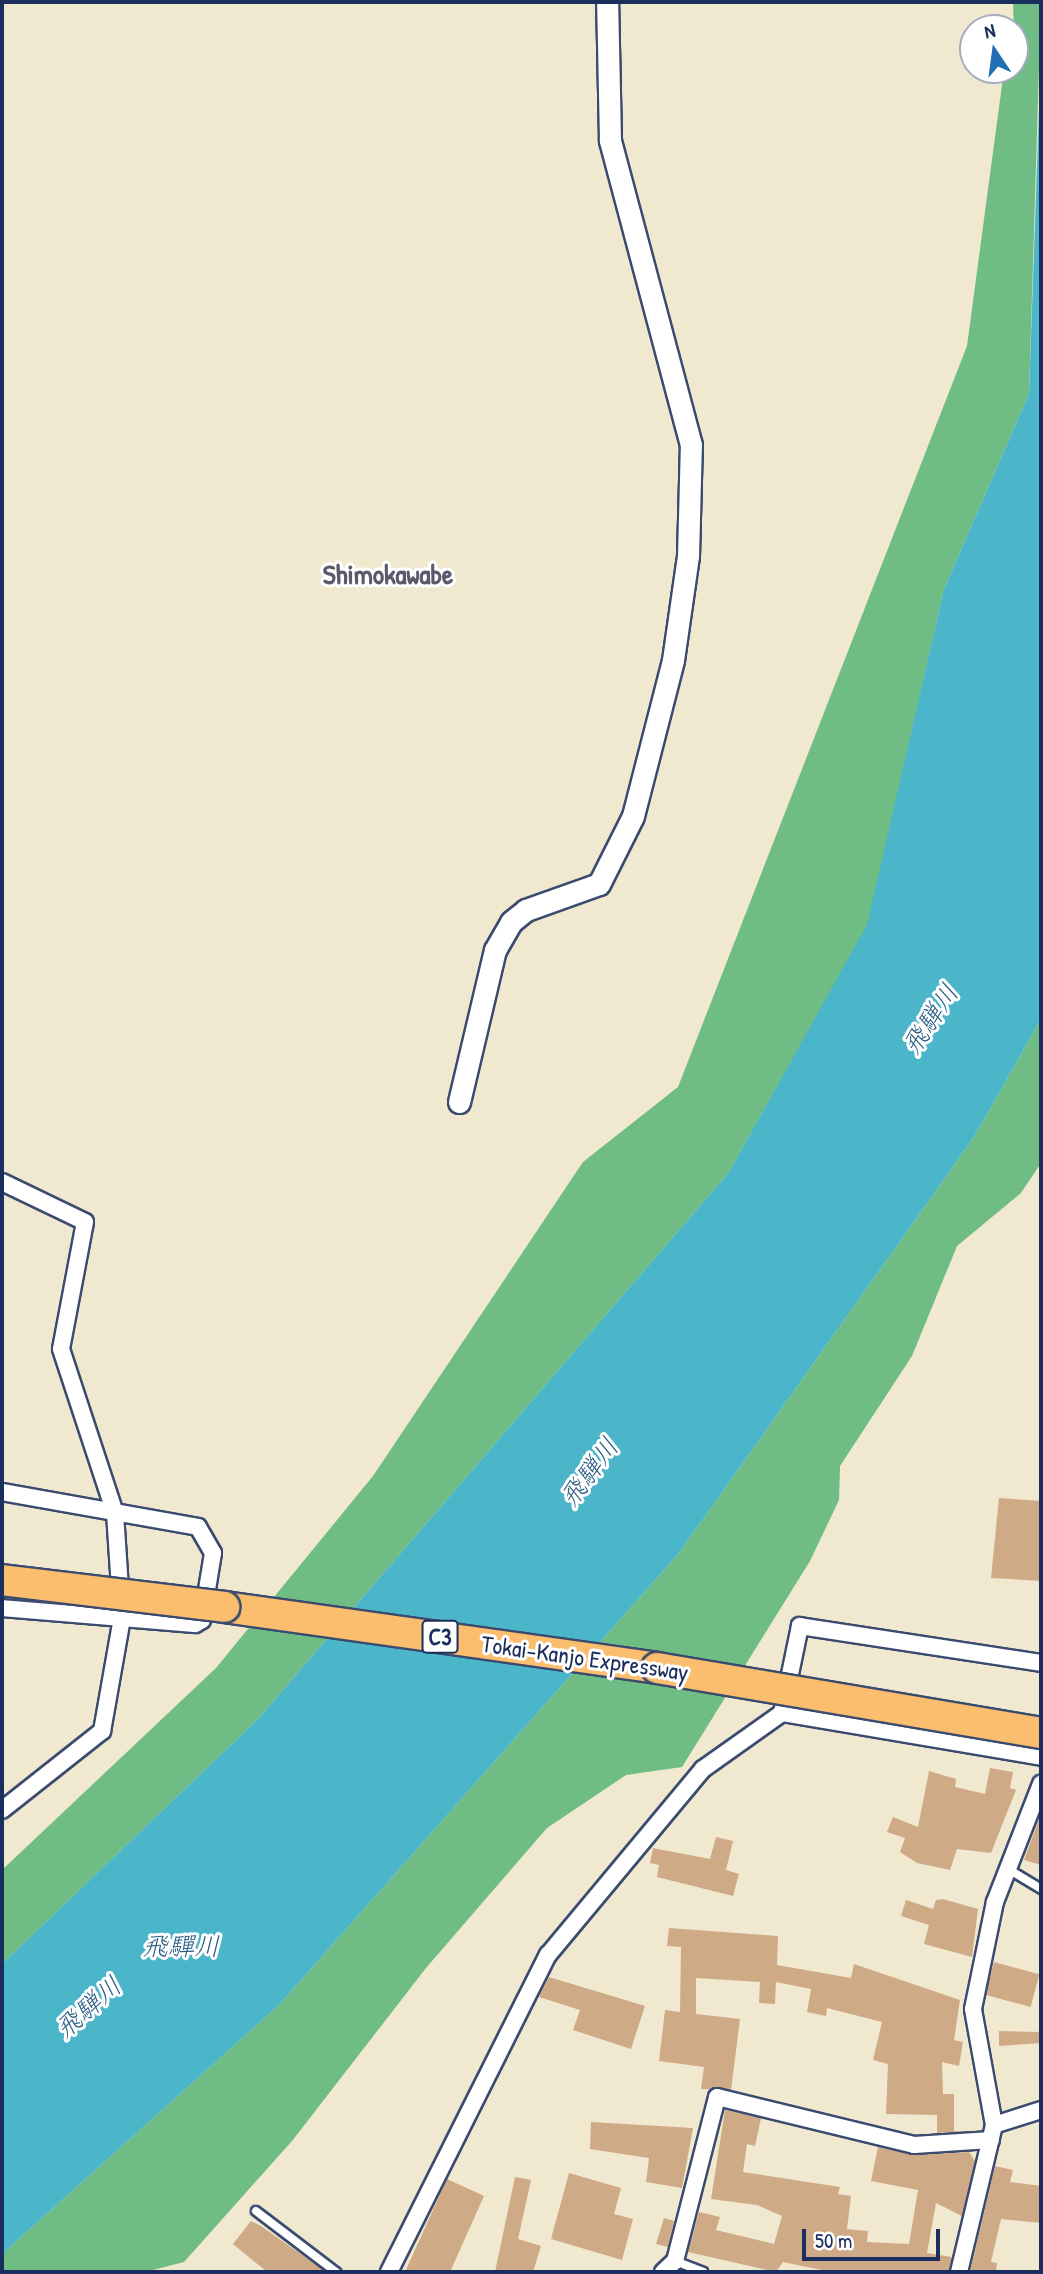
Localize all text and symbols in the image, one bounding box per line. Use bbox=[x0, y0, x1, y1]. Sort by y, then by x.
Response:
north arrow bbox=[959, 14, 1029, 84]
text: N bbox=[982, 17, 998, 44]
district label: Shimokawabe bbox=[323, 557, 453, 591]
water label: 飛騨川 bbox=[895, 978, 965, 1060]
water label: 飛騨川 bbox=[553, 1431, 625, 1513]
road number: C3 bbox=[421, 1618, 459, 1656]
street label: Tokai-Kanjo Expressway bbox=[480, 1629, 690, 1687]
water label: 飛驒川 bbox=[142, 1930, 220, 1962]
water label: 飛騨川 bbox=[48, 1970, 128, 2044]
scale bar bbox=[805, 2214, 943, 2258]
text: 50 m bbox=[815, 2226, 852, 2255]

